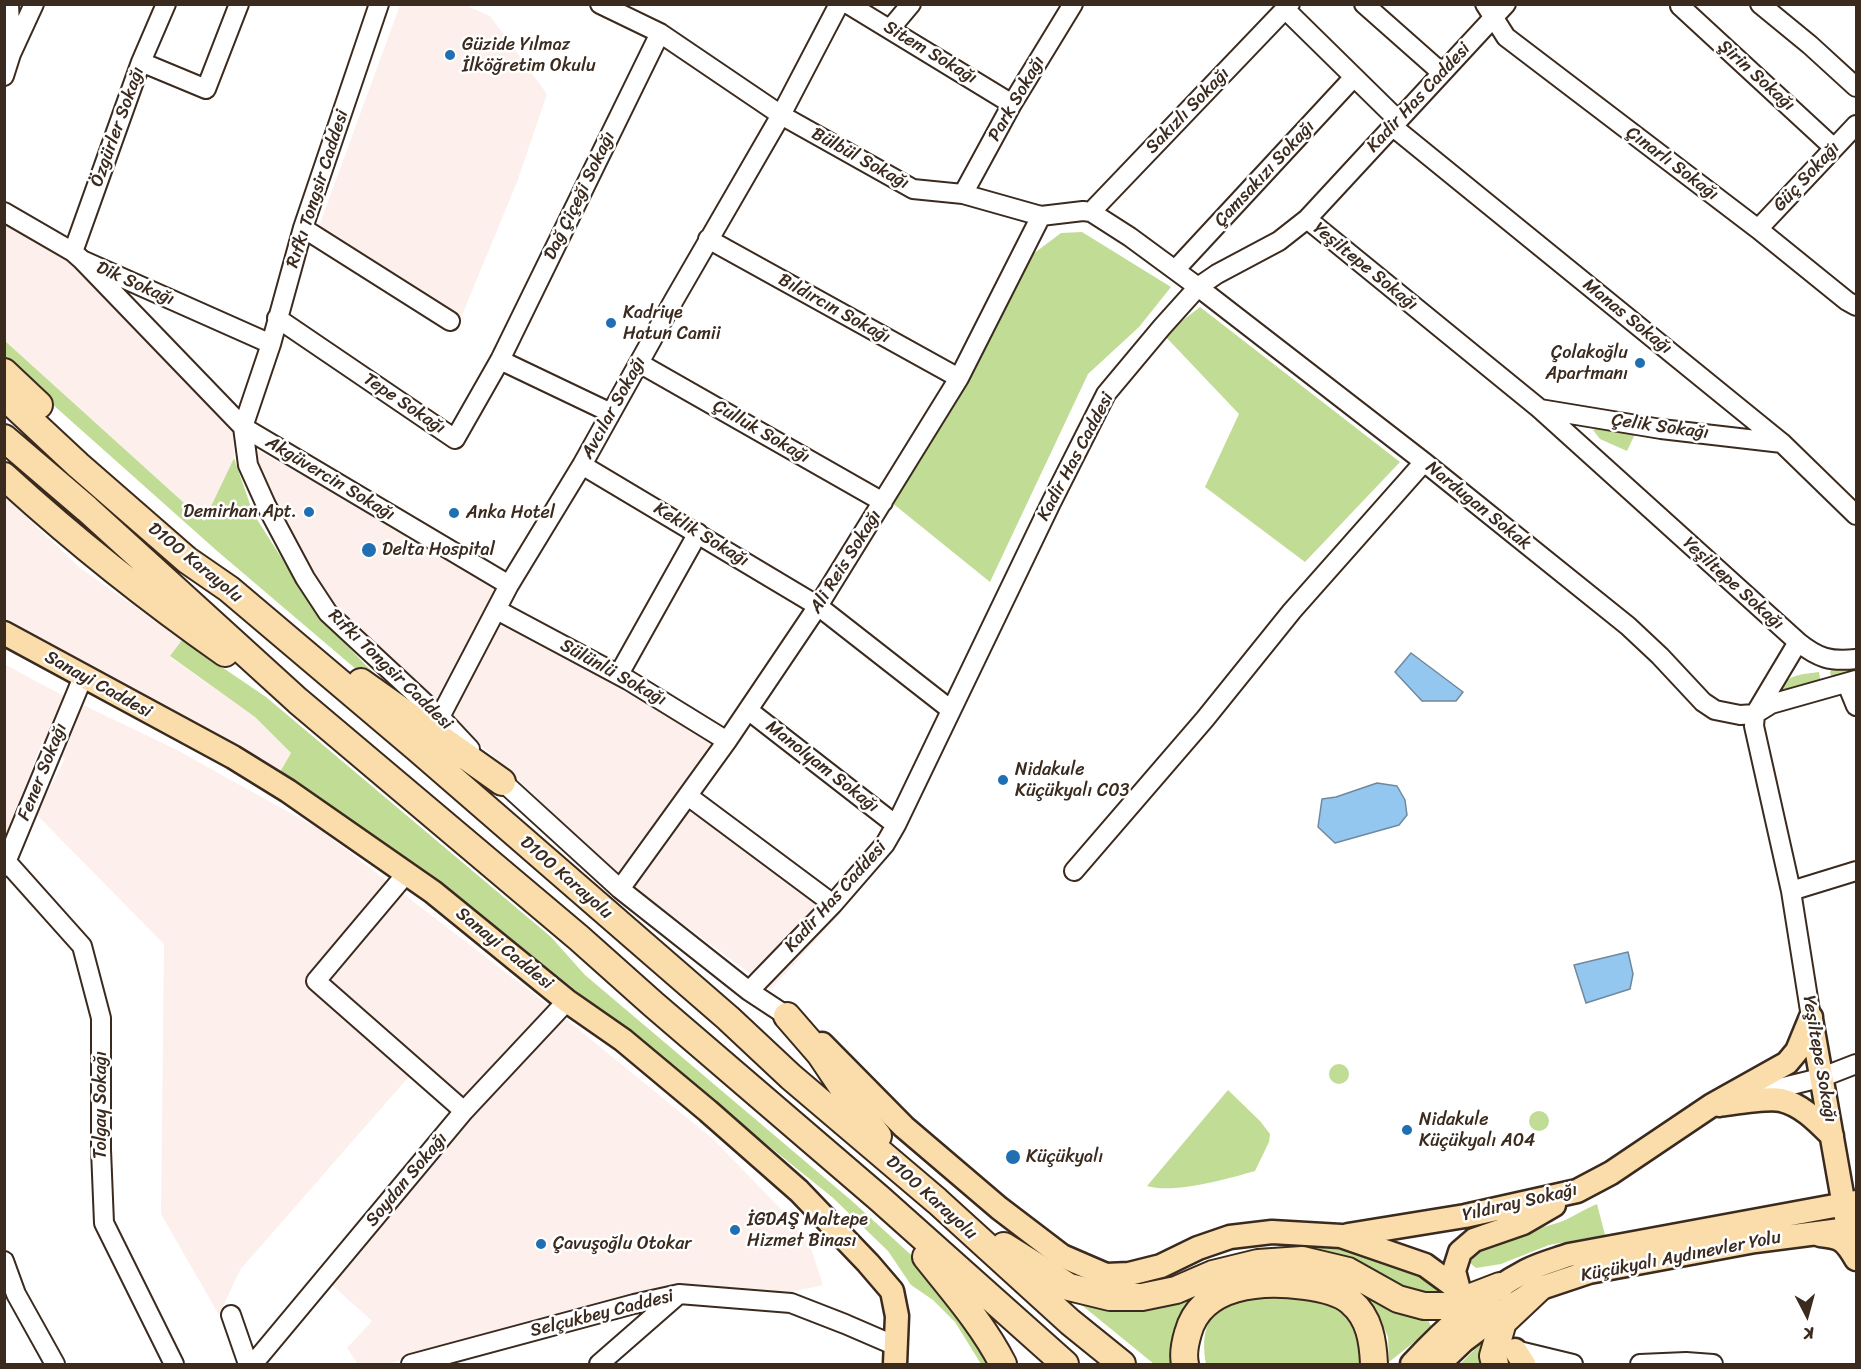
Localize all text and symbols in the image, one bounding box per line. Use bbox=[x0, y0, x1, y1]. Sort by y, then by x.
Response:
street label: Sitem Sokağı bbox=[879, 17, 981, 89]
place label: Güzide Yılmaz İlköğretim Okulu bbox=[462, 34, 596, 76]
street label: Şirin Sokağı bbox=[1713, 36, 1799, 116]
street label: Kadir Has Caddesi bbox=[1363, 39, 1475, 157]
marker: Güzide Yılmaz İlköğretim Okulu bbox=[443, 48, 457, 62]
street label: Park Sokağı bbox=[984, 53, 1050, 145]
street label: Sakızlı Sokağı bbox=[1142, 63, 1234, 159]
street label: Özgürler Sokağı bbox=[86, 64, 150, 190]
street label: Rıfkı Tongsir Caddesi bbox=[282, 107, 354, 271]
street label: Çamsakızı Sokağı bbox=[1210, 116, 1320, 232]
street label: Çınarlı Sokağı bbox=[1621, 122, 1723, 206]
street label: Bülbül Sokağı bbox=[807, 123, 913, 195]
street label: Dağ Çiçeği Sokağı bbox=[540, 128, 620, 264]
street label: Güç Sokağı bbox=[1769, 138, 1845, 216]
street label: Yeşiltepe Sokağı bbox=[1308, 218, 1422, 316]
street label: Dik Sokağı bbox=[93, 257, 177, 311]
street label: Bıldırcın Sokağı bbox=[774, 269, 894, 349]
street label: Manas Sokağı bbox=[1578, 274, 1676, 360]
place label: Kadriye Hatun Camii bbox=[623, 302, 721, 344]
marker: Kadriye Hatun Camii bbox=[604, 316, 618, 330]
place label: Çolakoğlu Apartmanı bbox=[1545, 342, 1628, 385]
street label: Avcılar Sokağı bbox=[577, 353, 651, 463]
marker: Çolakoğlu Apartmanı bbox=[1633, 356, 1647, 370]
street label: Tepe Sokağı bbox=[359, 369, 449, 439]
street label: Kadir Has Caddesi bbox=[1033, 389, 1119, 525]
street label: Çulluk Sokağı bbox=[709, 396, 813, 468]
street label: Çelik Sokağı bbox=[1610, 409, 1710, 445]
street label: Akgüvercin Sokağı bbox=[262, 432, 398, 526]
street label: Nardugan Sokak bbox=[1421, 457, 1535, 555]
street label: Keklik Sokağı bbox=[649, 498, 753, 572]
place label: Demirhan Apt. bbox=[183, 501, 297, 523]
place label: Anka Hotel bbox=[466, 502, 555, 524]
marker: Demirhan Apt. bbox=[302, 505, 316, 519]
marker: Anka Hotel bbox=[447, 506, 461, 520]
street label: Ali Reis Sokağı bbox=[806, 506, 886, 618]
street label: D100 Karayolu bbox=[143, 518, 247, 608]
street label: Yeşiltepe Sokağı bbox=[1678, 533, 1788, 635]
place label: Delta Hospital bbox=[382, 539, 495, 561]
marker: Delta Hospital bbox=[360, 541, 378, 559]
street label: Rıfkı Tongsir Caddesi bbox=[323, 605, 457, 735]
street label: Sülünlü Sokağı bbox=[556, 635, 670, 711]
street label: Sanayi Caddesi bbox=[41, 647, 155, 723]
street label: Manolyam Sokağı bbox=[761, 716, 883, 818]
street label: Fener Sokağı bbox=[14, 720, 72, 824]
place label: Nidakule Küçükyalı C03 bbox=[1015, 759, 1129, 802]
marker: Nidakule Küçükyalı C03 bbox=[996, 773, 1010, 787]
street label: D100 Karayolu bbox=[515, 832, 617, 924]
street label: Kadir Has Caddesi bbox=[780, 837, 892, 957]
street label: Sanayi Caddesi bbox=[451, 903, 557, 995]
street label: Yeşiltepe Sokağı bbox=[1797, 994, 1841, 1124]
street label: Tolgay Sokağı bbox=[90, 1051, 112, 1159]
place label: Nidakule Küçükyalı A04 bbox=[1419, 1109, 1535, 1152]
marker: Nidakule Küçükyalı A04 bbox=[1400, 1123, 1414, 1137]
street label: Soydan Sokağı bbox=[361, 1129, 453, 1231]
place label: Küçükyalı bbox=[1026, 1146, 1103, 1168]
marker: Küçükyalı bbox=[1004, 1148, 1022, 1166]
street label: D100 Karayolu bbox=[881, 1151, 981, 1245]
street label: Yıldıray Sokağı bbox=[1461, 1179, 1579, 1227]
place label: İGDAŞ Maltepe Hizmet Binası bbox=[747, 1209, 868, 1252]
marker: İGDAŞ Maltepe Hizmet Binası bbox=[728, 1223, 742, 1237]
street label: Küçükyalı Aydınevler Yolu bbox=[1579, 1227, 1783, 1287]
place label: Çavuşoğlu Otokar bbox=[553, 1233, 692, 1255]
marker: Çavuşoğlu Otokar bbox=[534, 1237, 548, 1251]
north arrow bbox=[1777, 1285, 1837, 1345]
street label: Selçukbey Caddesi bbox=[528, 1286, 676, 1342]
text: K bbox=[1803, 1318, 1815, 1348]

